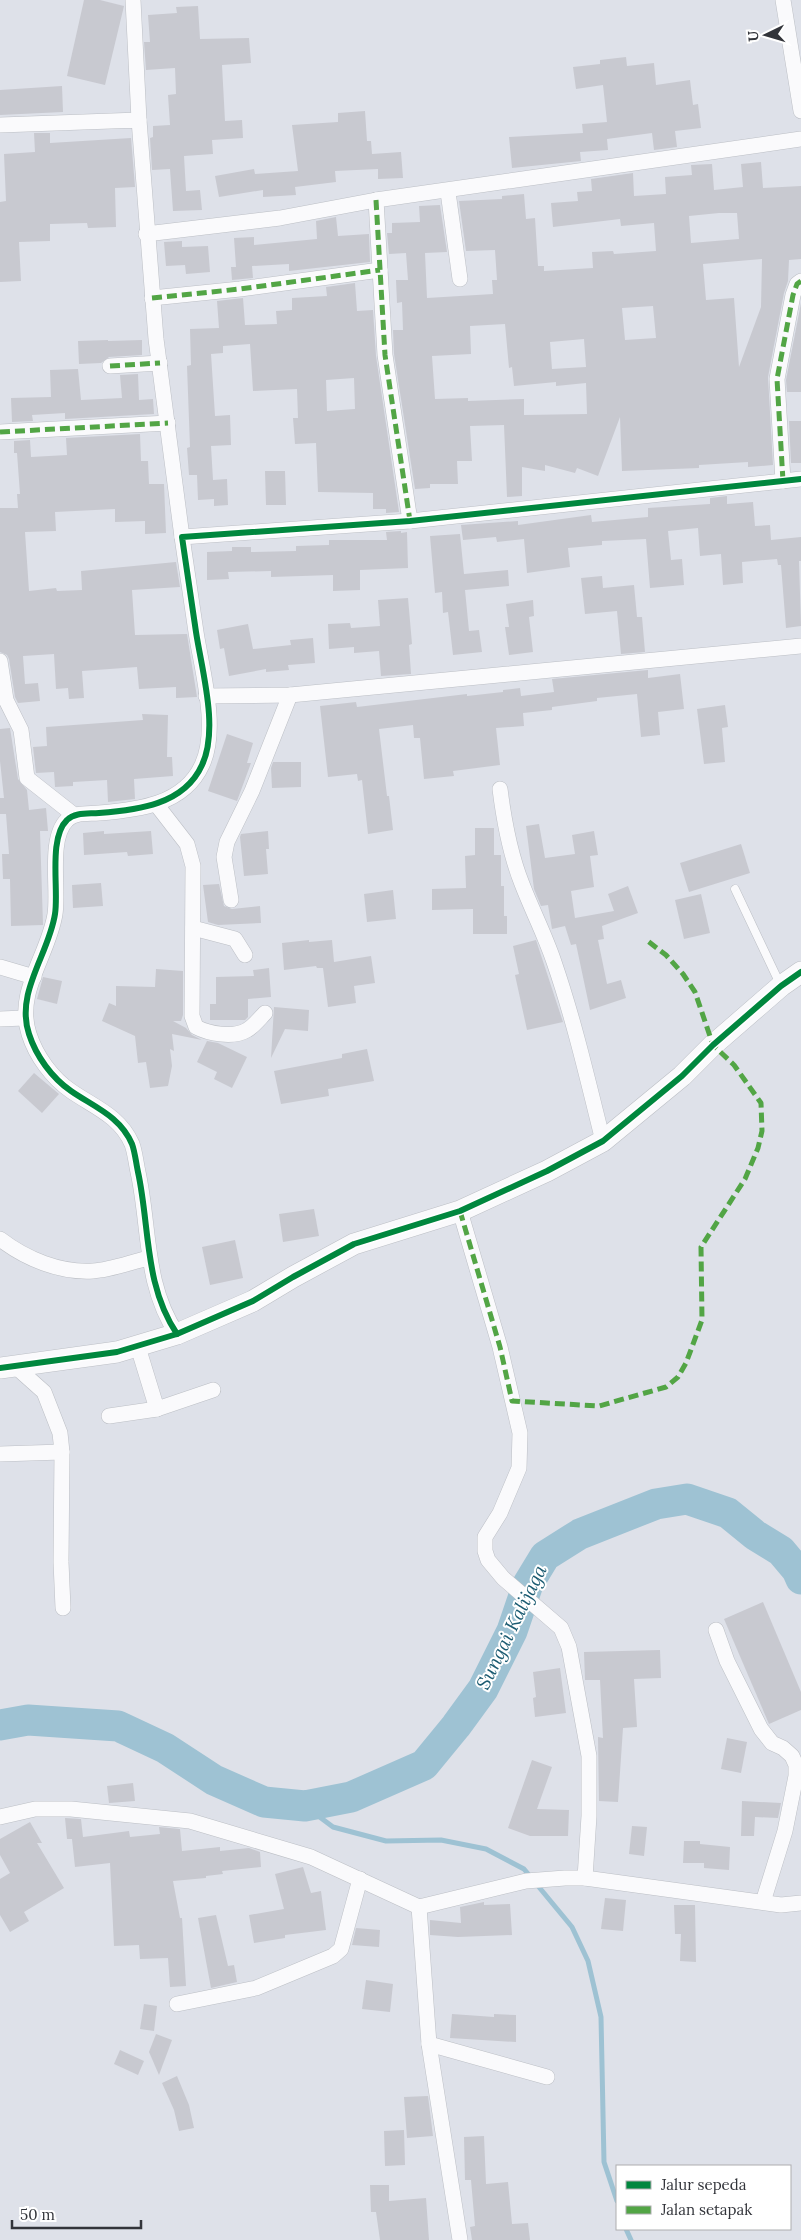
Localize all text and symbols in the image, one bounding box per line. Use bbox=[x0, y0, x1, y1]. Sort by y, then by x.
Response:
north arrow bbox=[741, 10, 791, 60]
text: U bbox=[744, 30, 762, 42]
water label: Sungai Kalijaga bbox=[470, 1560, 552, 1693]
legend bbox=[616, 2165, 791, 2230]
text: Jalur sepeda bbox=[660, 2175, 747, 2194]
scale bar bbox=[12, 2198, 141, 2230]
text: Jalan setapak bbox=[660, 2200, 752, 2219]
text: 50 m bbox=[20, 2205, 55, 2224]

